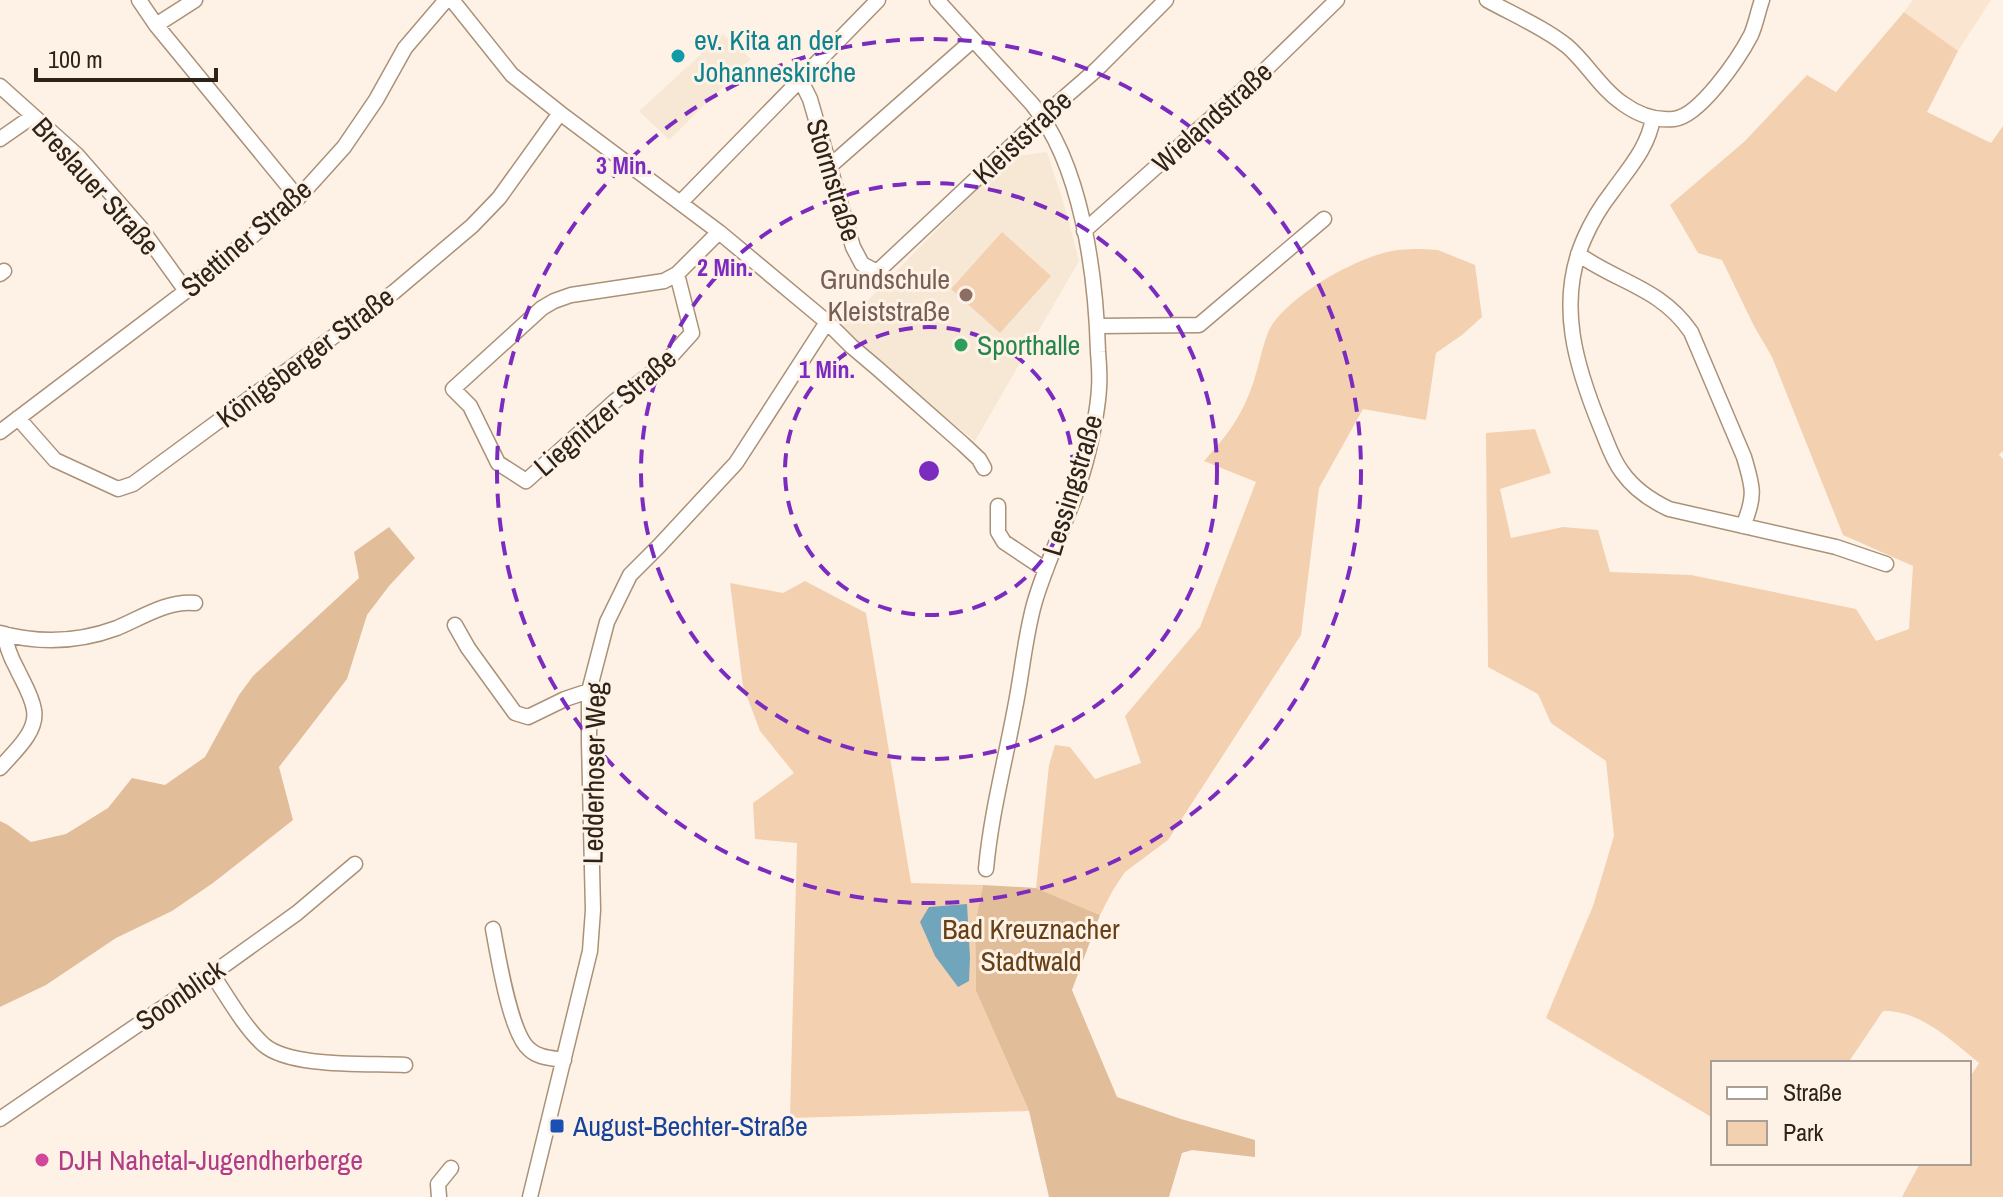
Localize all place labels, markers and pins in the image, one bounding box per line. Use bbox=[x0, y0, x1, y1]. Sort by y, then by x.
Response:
place label: ev. Kita an der Johanneskirche bbox=[694, 21, 856, 91]
marker: ev. Kita an der Johanneskirche bbox=[669, 47, 687, 65]
place label: Grundschule Kleiststraße bbox=[820, 260, 950, 330]
marker: Grundschule Kleiststraße bbox=[957, 286, 975, 304]
place label: Sporthalle bbox=[977, 326, 1080, 364]
marker: Sporthalle bbox=[952, 336, 970, 354]
centre of rings bbox=[915, 457, 943, 485]
place label: August-Bechter-Straße bbox=[572, 1107, 808, 1145]
marker: August-Bechter-Straße bbox=[548, 1117, 566, 1135]
place label: DJH Nahetal-Jugendherberge bbox=[58, 1141, 363, 1179]
marker: DJH Nahetal-Jugendherberge bbox=[33, 1151, 51, 1169]

